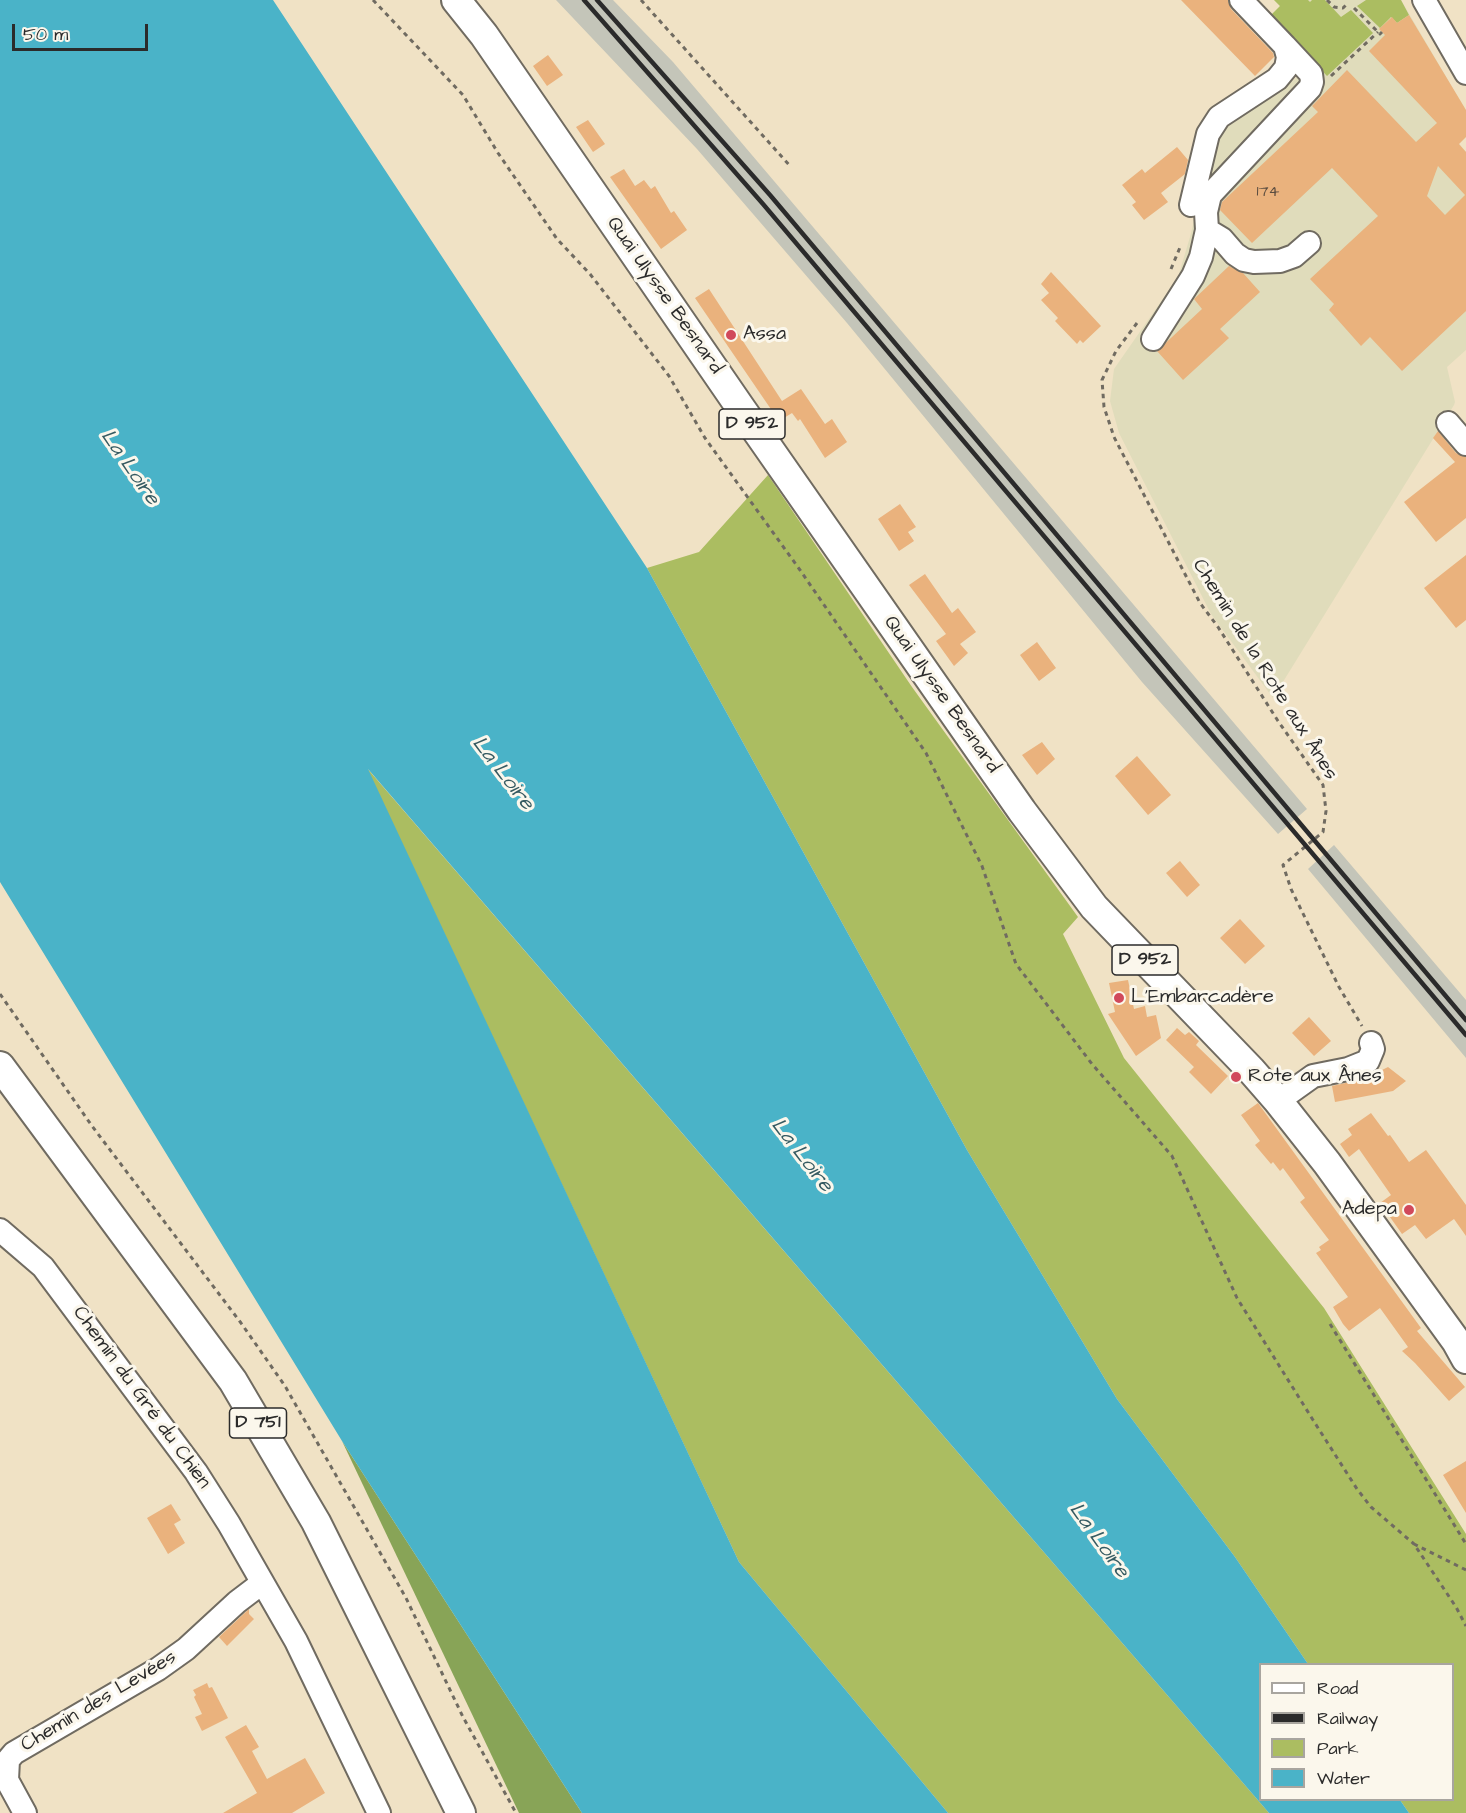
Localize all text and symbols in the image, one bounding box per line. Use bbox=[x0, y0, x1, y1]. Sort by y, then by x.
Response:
scale bar bbox=[15, 12, 152, 50]
text: 50 m bbox=[23, 22, 68, 47]
house number: 174 bbox=[1257, 183, 1279, 203]
street label: Quai Ulysse Besnard bbox=[601, 213, 727, 379]
place label: Assa bbox=[743, 323, 786, 347]
marker: Assa bbox=[724, 328, 738, 342]
road number: D 952 bbox=[719, 409, 785, 439]
water label: La Loire bbox=[94, 426, 164, 510]
street label: Chemin de la Rote aux Ânes bbox=[1186, 555, 1342, 785]
street label: Quai Ulysse Besnard bbox=[878, 612, 1004, 778]
water label: La Loire bbox=[466, 732, 538, 816]
road number: D 952 bbox=[1112, 945, 1178, 975]
place label: L'Embarcadère bbox=[1131, 986, 1274, 1010]
marker: L'Embarcadère bbox=[1112, 991, 1126, 1005]
place label: Rote aux Ânes bbox=[1248, 1065, 1382, 1089]
marker: Rote aux Ânes bbox=[1229, 1070, 1243, 1084]
water label: La Loire bbox=[765, 1114, 837, 1198]
place label: Adepa bbox=[1342, 1198, 1397, 1222]
marker: Adepa bbox=[1402, 1203, 1416, 1217]
street label: Chemin du Gré du Chien bbox=[67, 1302, 215, 1494]
road number: D 751 bbox=[230, 1408, 286, 1438]
water label: La Loire bbox=[1062, 1499, 1134, 1583]
street label: Chemin des Levées bbox=[17, 1646, 181, 1758]
legend bbox=[1259, 1663, 1454, 1801]
text: Road bbox=[1317, 1676, 1358, 1701]
text: Railway bbox=[1317, 1706, 1378, 1731]
text: Park bbox=[1317, 1736, 1359, 1761]
text: Water bbox=[1317, 1766, 1370, 1791]

